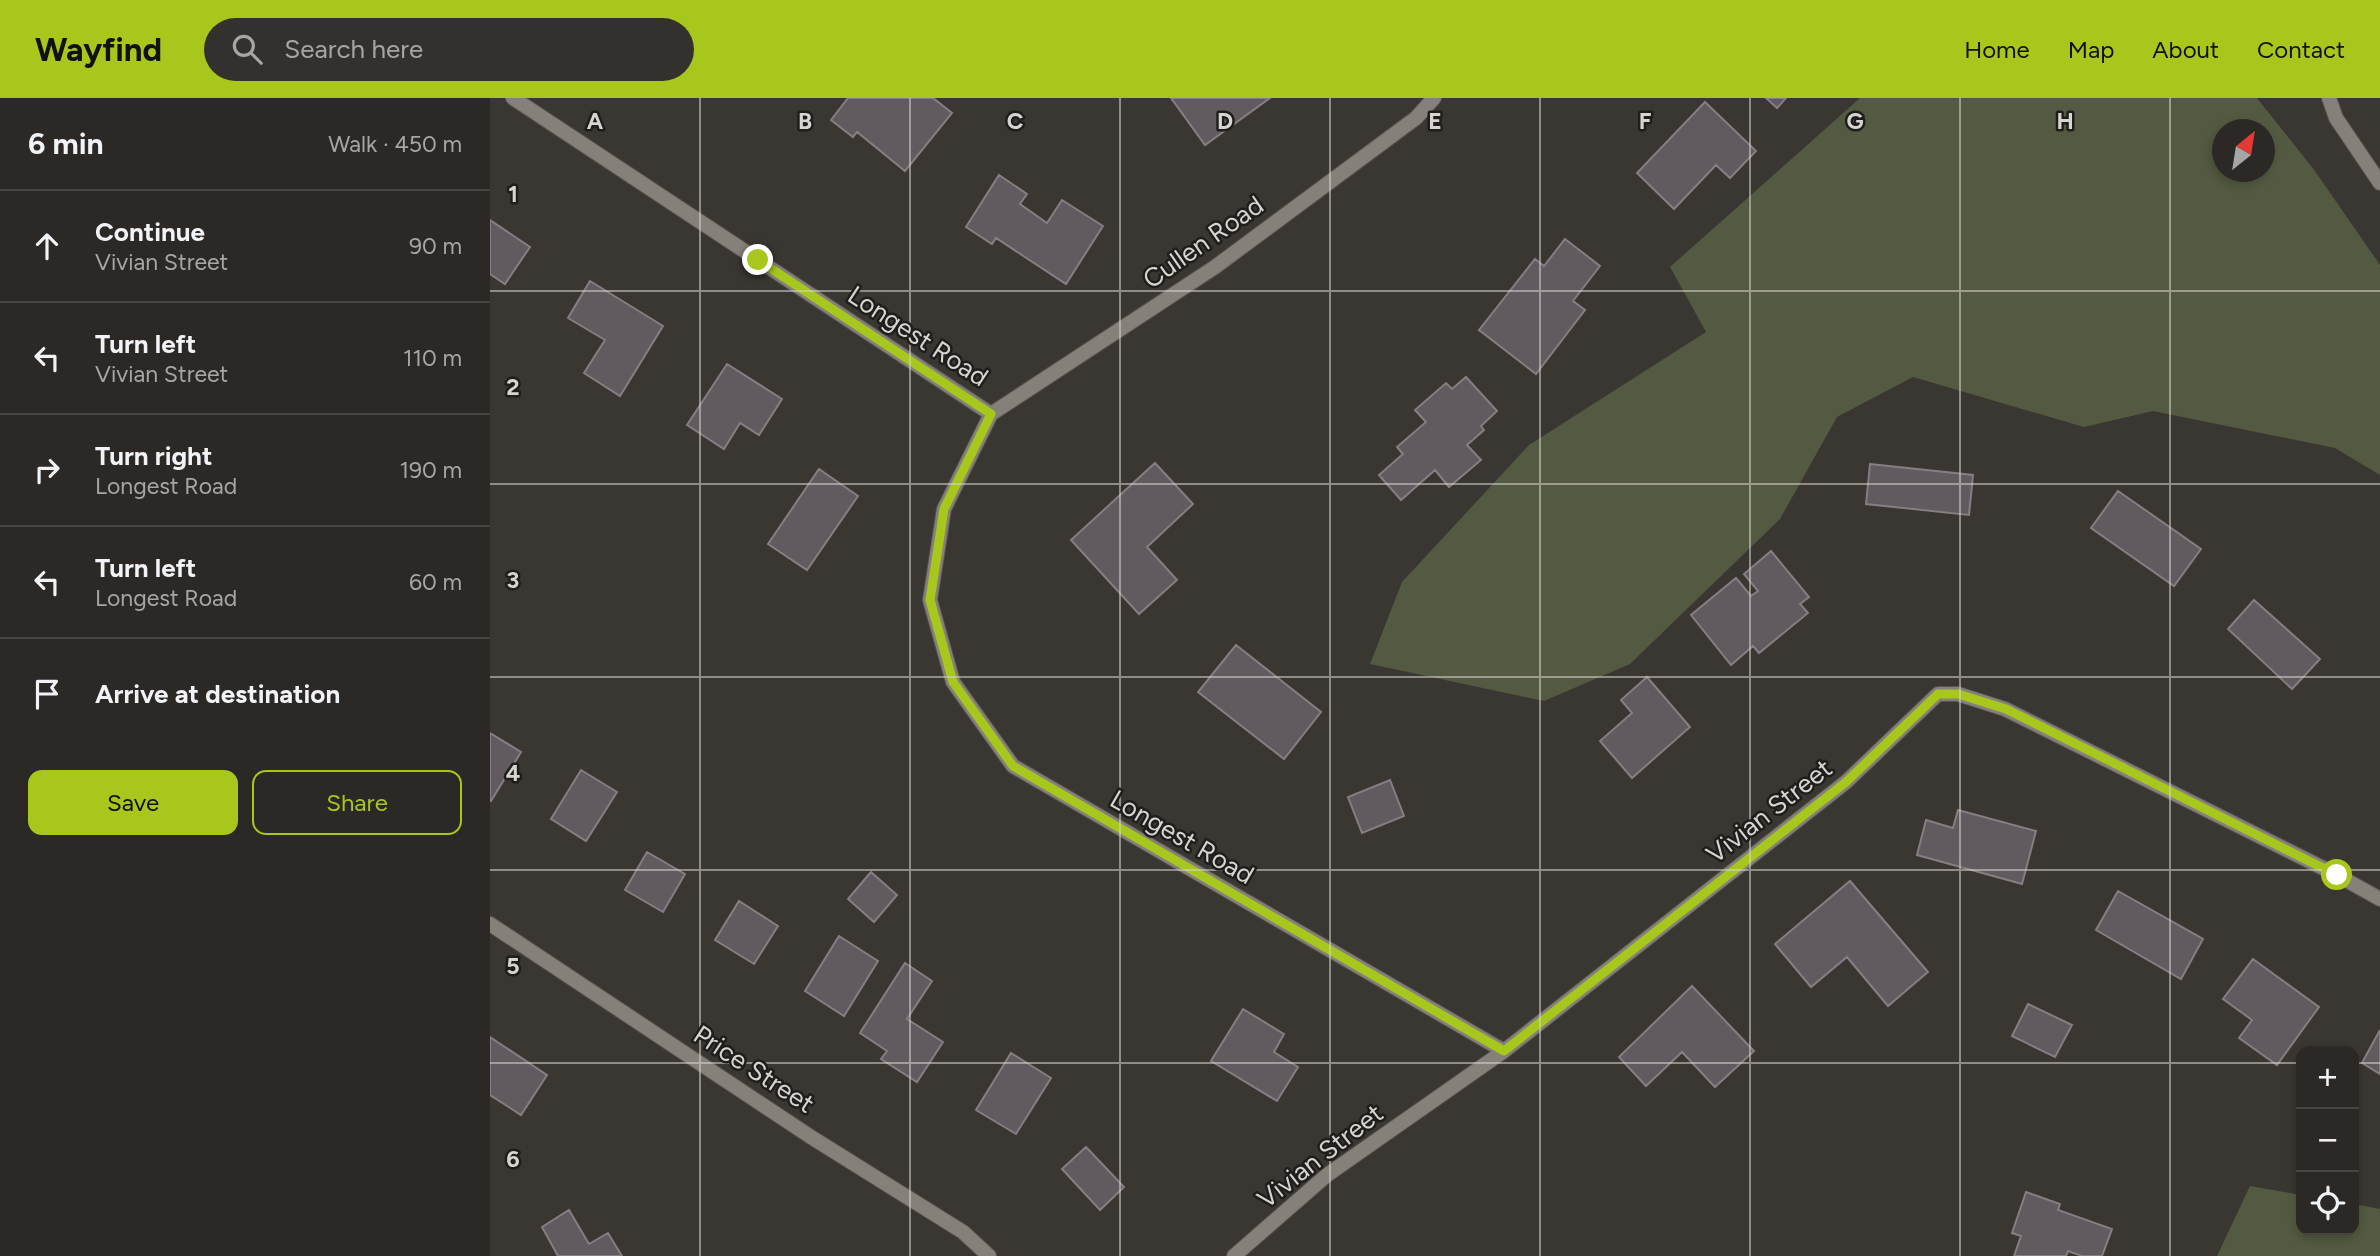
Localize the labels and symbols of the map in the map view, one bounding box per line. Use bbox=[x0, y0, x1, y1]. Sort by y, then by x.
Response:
text: A bbox=[587, 107, 604, 135]
text: B bbox=[798, 107, 812, 135]
text: C bbox=[1007, 107, 1024, 135]
text: D bbox=[1217, 107, 1233, 135]
text: E bbox=[1428, 107, 1442, 135]
text: F bbox=[1639, 107, 1652, 135]
text: G bbox=[1846, 107, 1864, 135]
text: H bbox=[2056, 107, 2074, 135]
north arrow bbox=[2212, 119, 2275, 182]
text: 1 bbox=[508, 180, 518, 208]
street label: Cullen Road bbox=[1137, 189, 1269, 295]
route end bbox=[742, 244, 773, 275]
street label: Longest Road bbox=[842, 279, 994, 393]
text: 2 bbox=[506, 373, 520, 401]
text: 3 bbox=[507, 566, 519, 594]
street label: Vivian Street bbox=[1700, 752, 1838, 870]
text: 4 bbox=[506, 759, 520, 787]
street label: Longest Road bbox=[1104, 783, 1260, 891]
route start bbox=[2321, 859, 2352, 890]
text: 5 bbox=[506, 952, 520, 980]
street label: Price Street bbox=[688, 1018, 820, 1120]
street label: Vivian Street bbox=[1251, 1097, 1389, 1215]
text: 6 bbox=[506, 1145, 520, 1173]

